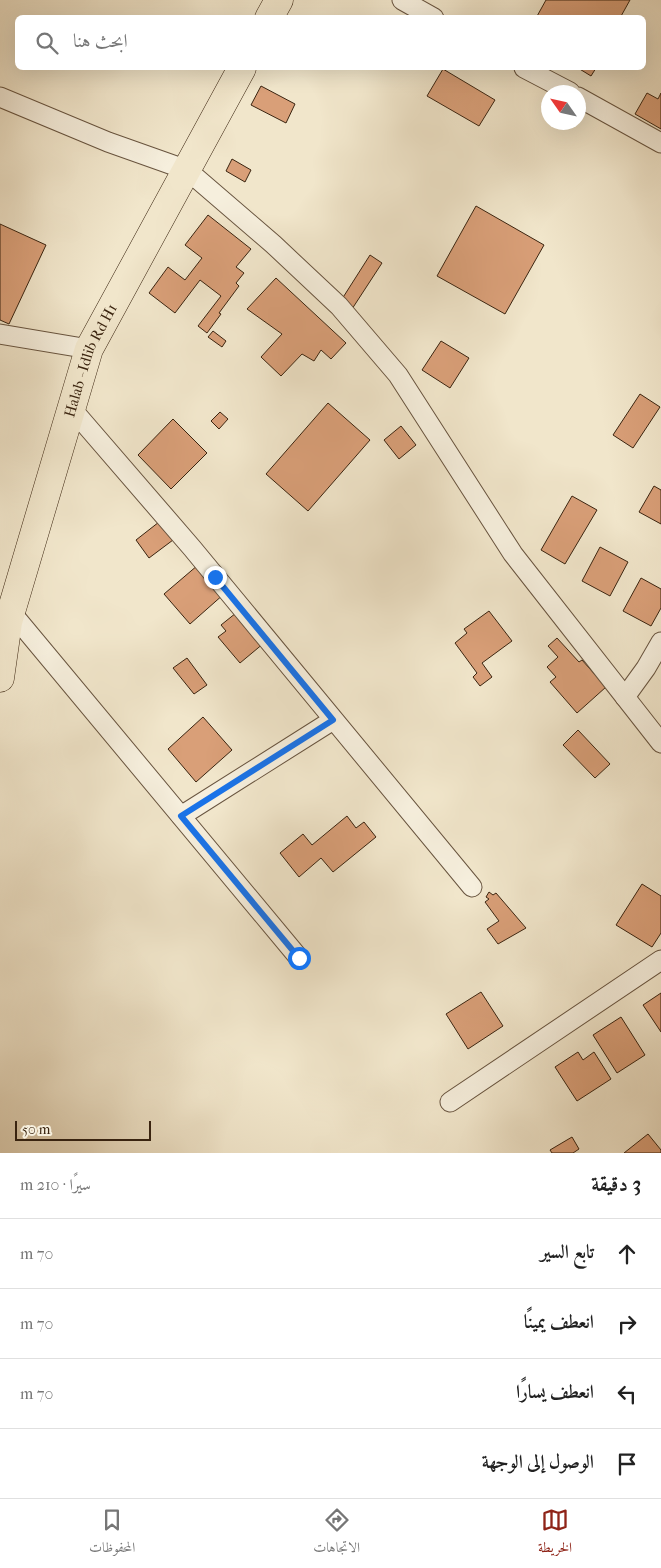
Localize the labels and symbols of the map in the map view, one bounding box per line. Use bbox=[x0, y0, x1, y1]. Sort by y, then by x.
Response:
north arrow bbox=[541, 85, 586, 130]
street label: Halab - Idlib Rd H1 bbox=[60, 301, 121, 419]
route end bbox=[204, 566, 227, 589]
route start bbox=[288, 947, 311, 970]
scale bar bbox=[15, 1118, 151, 1141]

